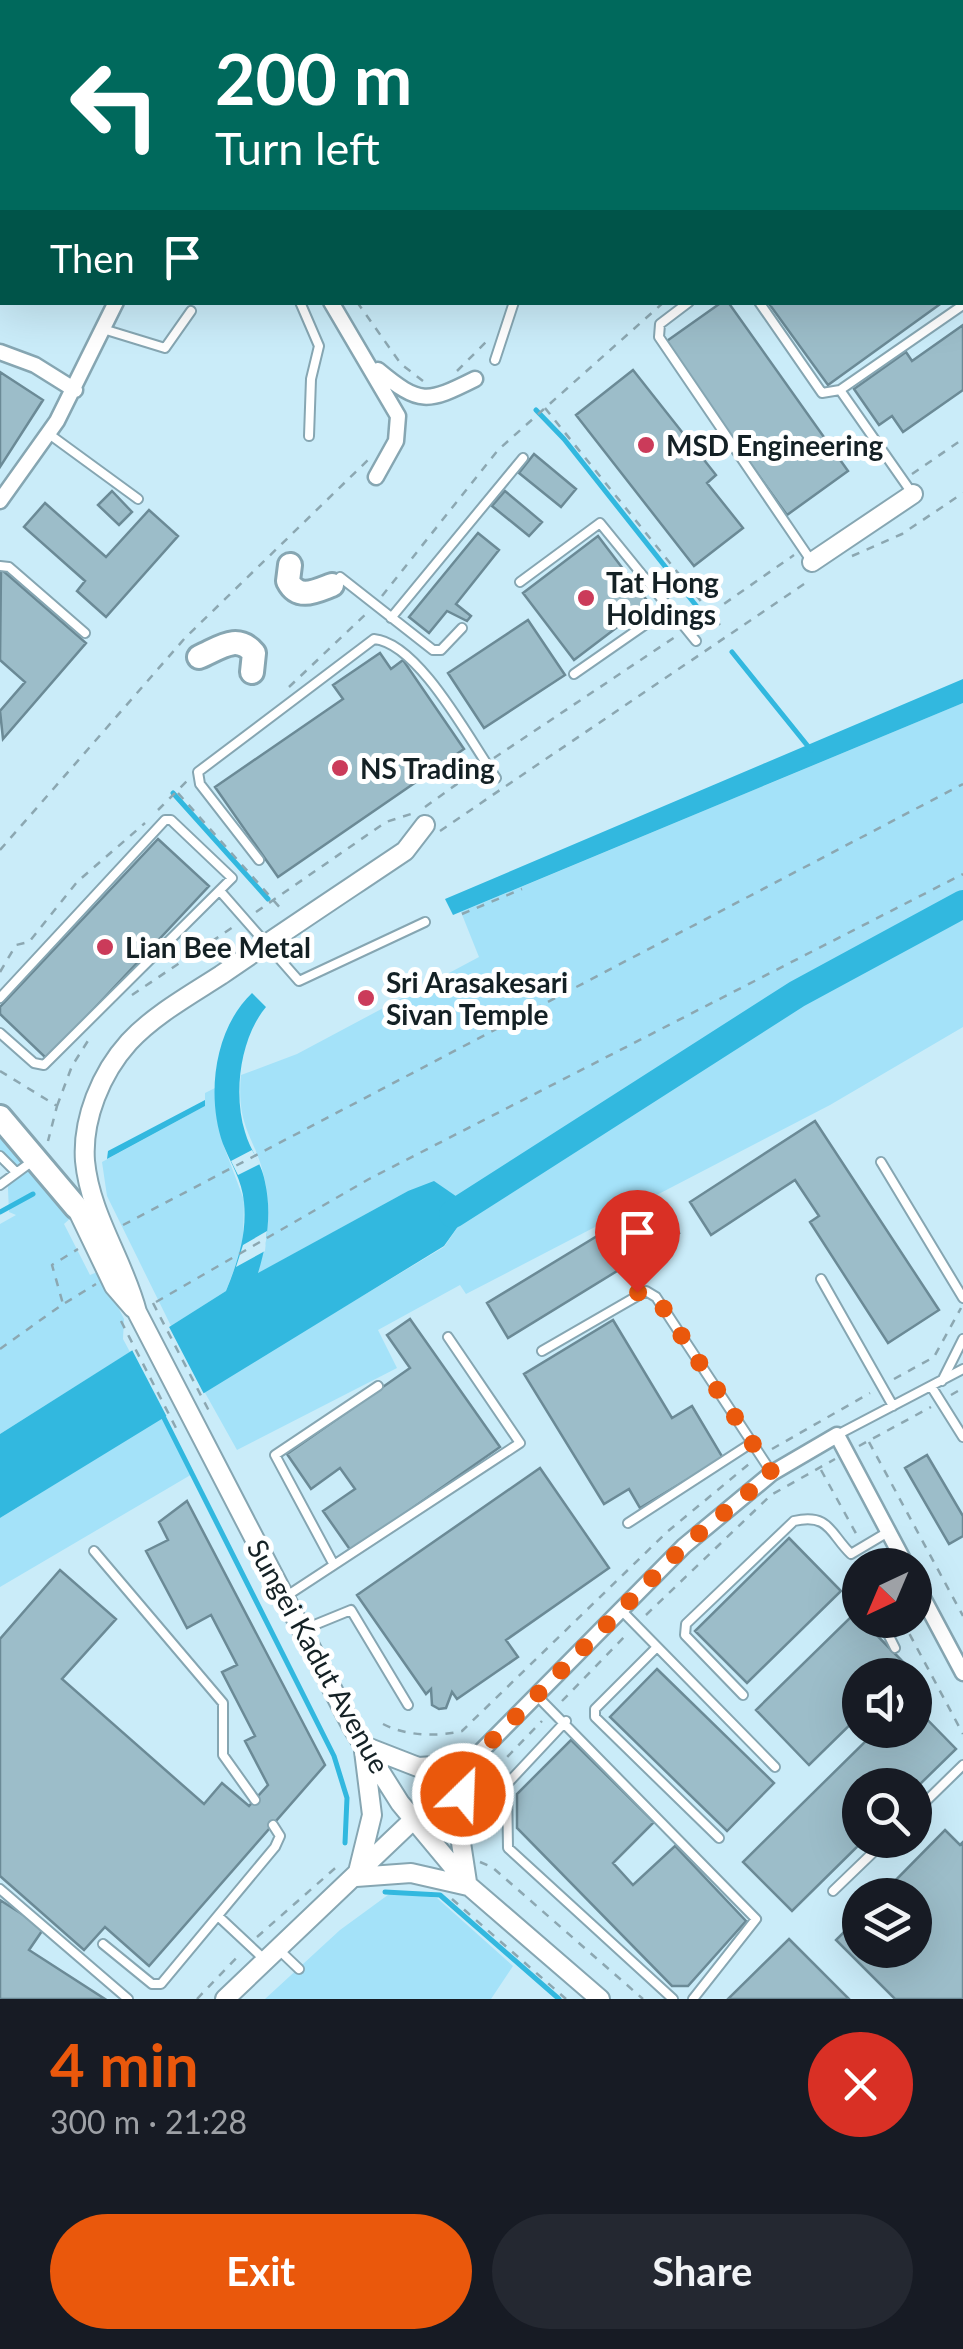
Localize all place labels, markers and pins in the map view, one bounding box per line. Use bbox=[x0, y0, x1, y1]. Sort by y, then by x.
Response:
place label: MSD Engineering bbox=[666, 428, 883, 462]
marker: MSD Engineering bbox=[635, 434, 657, 456]
place label: Tat Hong Holdings bbox=[606, 565, 719, 631]
marker: Tat Hong Holdings bbox=[575, 587, 597, 609]
place label: NS Trading bbox=[360, 751, 495, 785]
marker: NS Trading bbox=[329, 757, 351, 779]
place label: Lian Bee Metal bbox=[125, 930, 311, 964]
marker: Lian Bee Metal bbox=[94, 936, 116, 958]
place label: Sri Arasakesari Sivan Temple bbox=[386, 965, 568, 1031]
marker: Sri Arasakesari Sivan Temple bbox=[355, 987, 377, 1009]
pin bbox=[595, 1190, 680, 1293]

